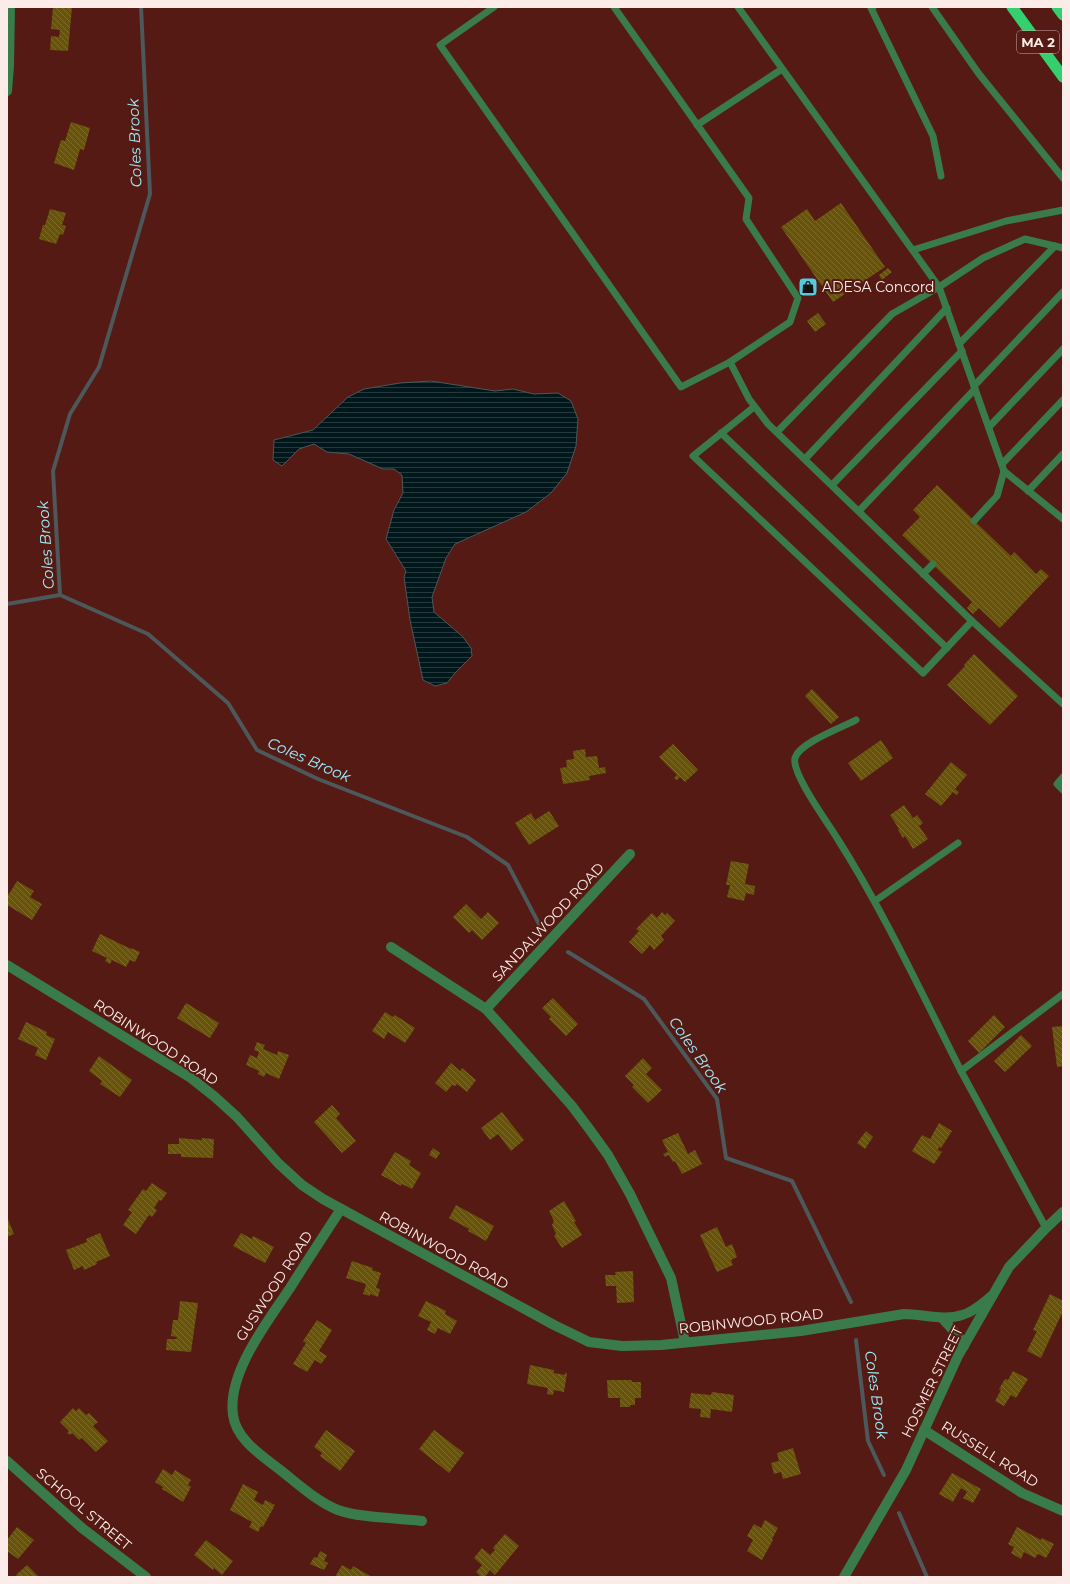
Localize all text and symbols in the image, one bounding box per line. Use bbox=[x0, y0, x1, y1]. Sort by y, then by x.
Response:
road number: MA 2 bbox=[1017, 31, 1059, 53]
water label: Coles Brook bbox=[123, 97, 146, 188]
shop icon: ADESA Concord bbox=[797, 276, 819, 298]
place label: ADESA Concord bbox=[822, 278, 935, 296]
water label: Coles Brook bbox=[33, 499, 58, 590]
water label: Coles Brook bbox=[265, 733, 355, 787]
street label: SANDALWOOD ROAD bbox=[488, 859, 608, 985]
street label: ROBINWOOD ROAD bbox=[90, 995, 222, 1089]
water label: Coles Brook bbox=[665, 1013, 732, 1098]
street label: ROBINWOOD ROAD bbox=[376, 1207, 512, 1293]
street label: GUSWOOD ROAD bbox=[232, 1227, 316, 1345]
street label: ROBINWOOD ROAD bbox=[678, 1304, 824, 1338]
street label: HOSMER STREET bbox=[897, 1323, 967, 1441]
water label: Coles Brook bbox=[861, 1350, 892, 1441]
street label: RUSSELL ROAD bbox=[938, 1417, 1042, 1491]
street label: SCHOOL STREET bbox=[33, 1464, 135, 1554]

